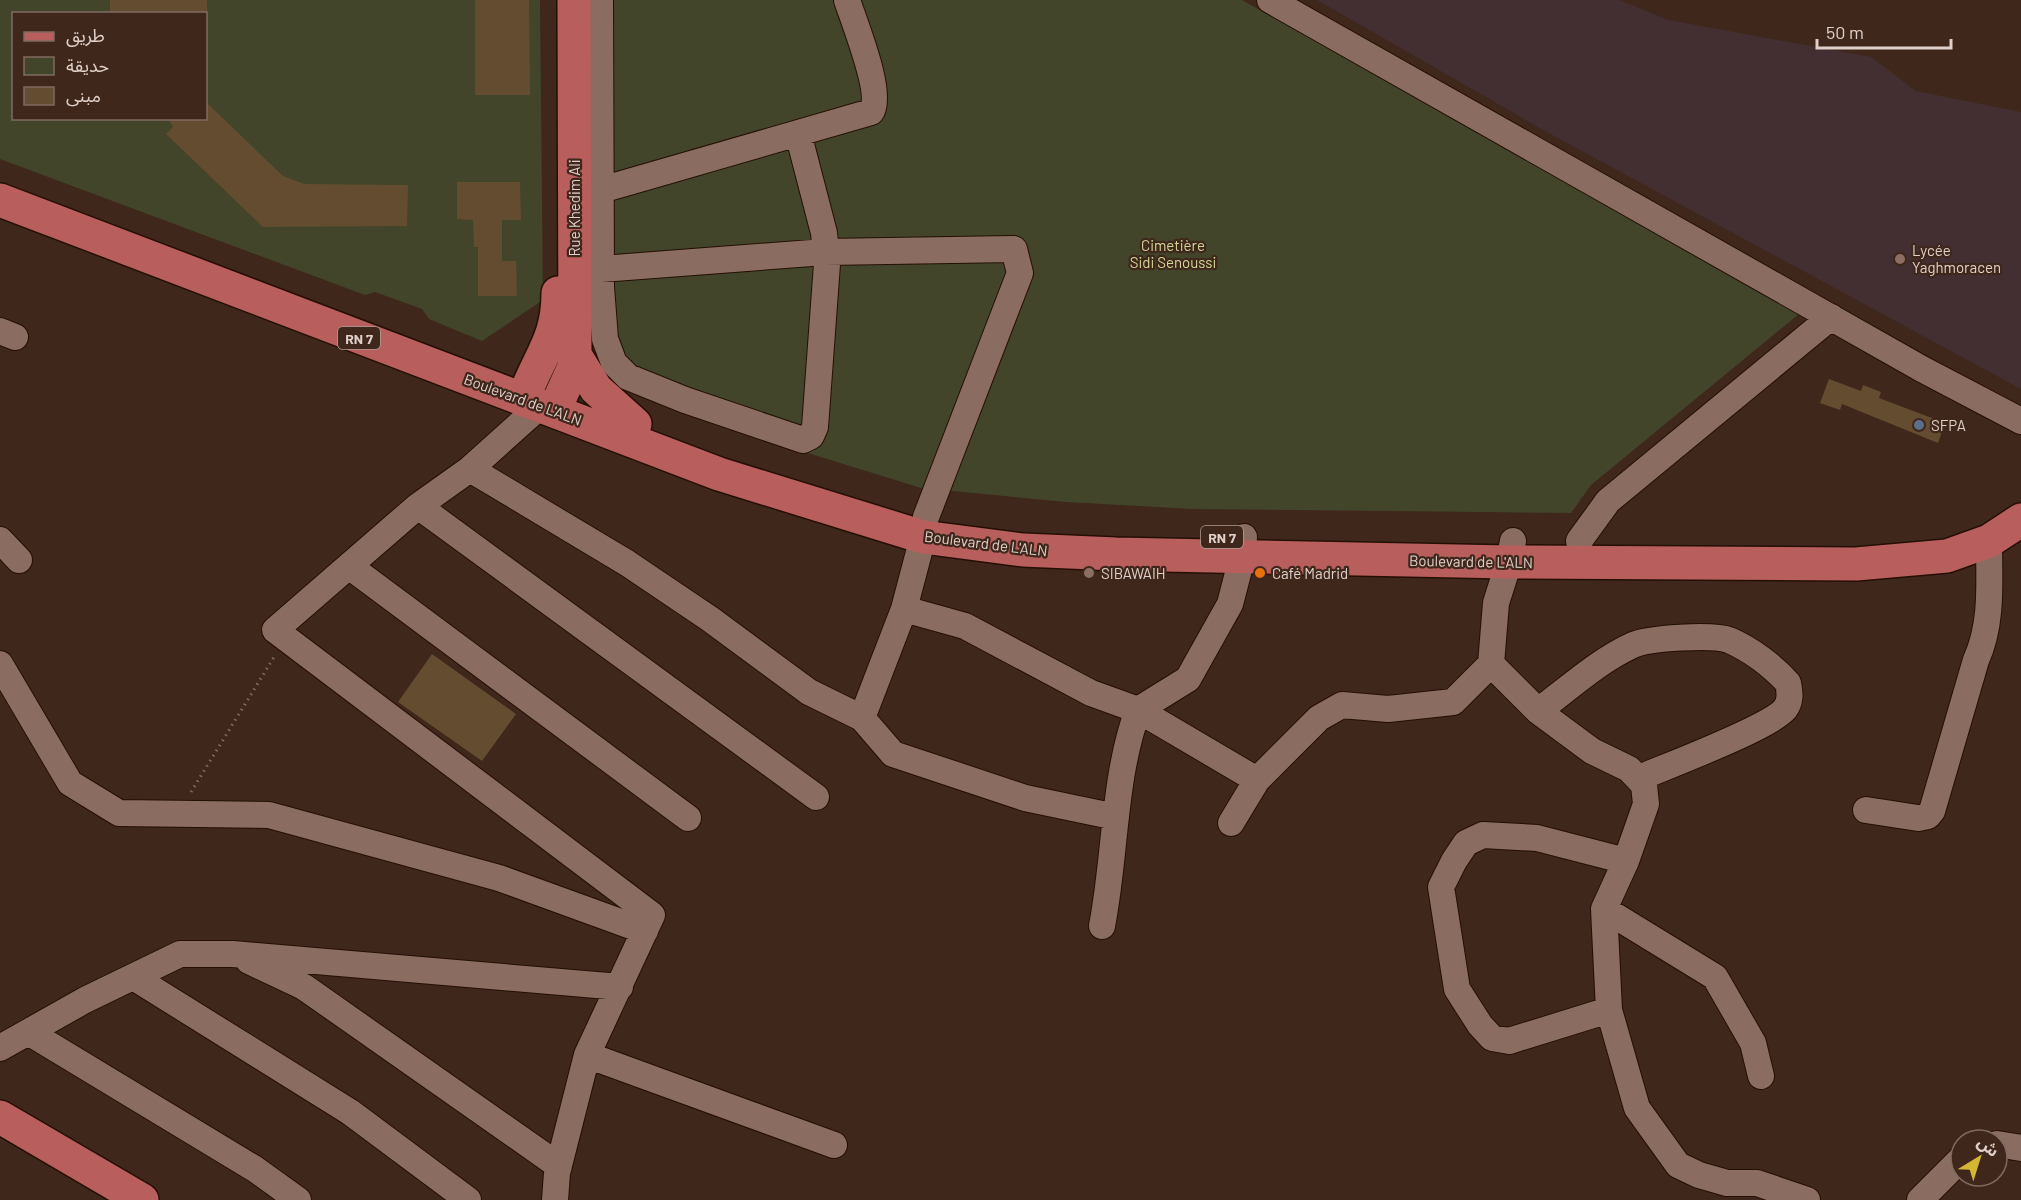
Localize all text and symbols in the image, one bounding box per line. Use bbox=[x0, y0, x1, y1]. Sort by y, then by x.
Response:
legend bbox=[12, 12, 207, 120]
scale bar bbox=[1817, 12, 1950, 50]
text: 50 m bbox=[1826, 21, 1864, 43]
text: طريق bbox=[66, 24, 105, 47]
text: حديقة bbox=[66, 54, 109, 76]
text: مبنى bbox=[66, 84, 101, 107]
street label: Rue Khedim Ali bbox=[565, 159, 583, 257]
park label: Cimetière Sidi Senoussi bbox=[1130, 236, 1216, 271]
place label: Lycée Yaghmoracen bbox=[1912, 241, 2001, 276]
marker: Lycée Yaghmoracen bbox=[1893, 252, 1907, 266]
road number: RN 7 bbox=[338, 327, 380, 349]
street label: Boulevard de L'ALN bbox=[462, 369, 584, 429]
place label: SFPA bbox=[1931, 416, 1966, 434]
marker: SFPA bbox=[1912, 418, 1926, 432]
road number: RN 7 bbox=[1201, 526, 1243, 548]
street label: Boulevard de L'ALN bbox=[923, 527, 1049, 559]
street label: Boulevard de L'ALN bbox=[1409, 551, 1533, 571]
place label: SIBAWAIH bbox=[1101, 564, 1166, 582]
place label: Café Madrid bbox=[1272, 564, 1348, 582]
marker: SIBAWAIH bbox=[1082, 566, 1096, 580]
marker: Café Madrid bbox=[1253, 566, 1267, 580]
north arrow bbox=[1949, 1128, 2009, 1188]
text: ش bbox=[1973, 1132, 2003, 1161]

